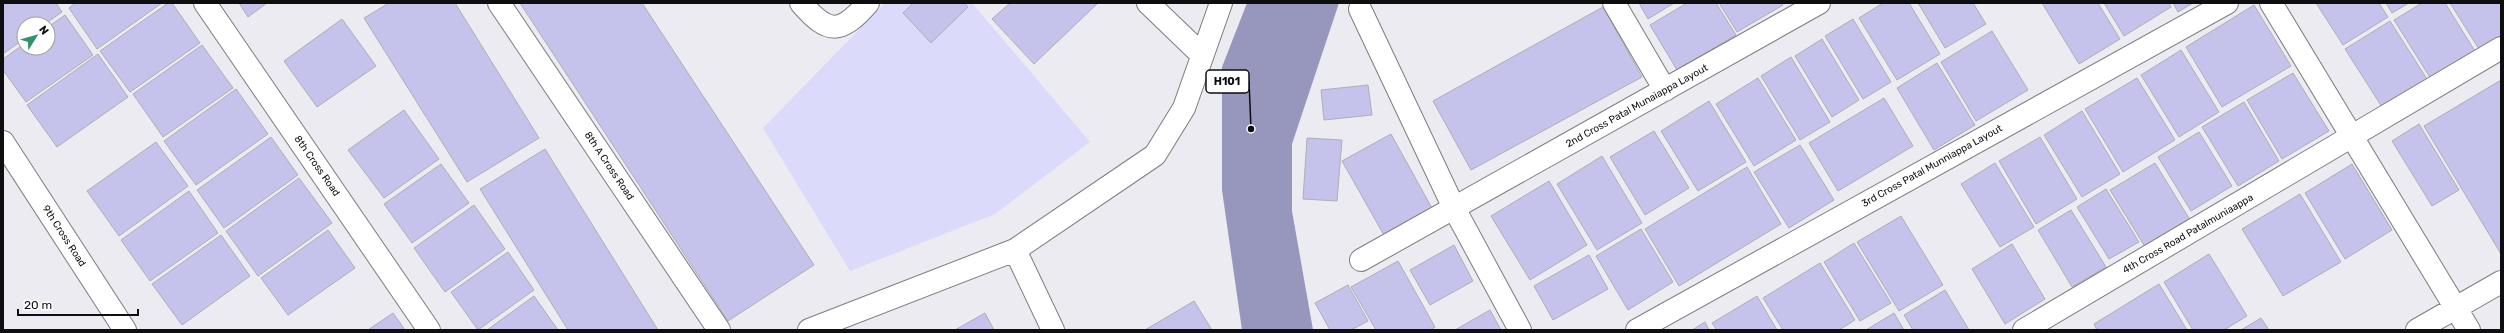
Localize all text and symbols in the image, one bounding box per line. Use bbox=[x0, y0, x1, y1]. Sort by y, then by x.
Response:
north arrow bbox=[16, 16, 56, 56]
text: N bbox=[36, 23, 51, 37]
street label: 2nd Cross Patal Munaiappa Layout bbox=[1564, 62, 1710, 150]
callout: H101 bbox=[1206, 70, 1249, 93]
text: H101 bbox=[1214, 75, 1240, 88]
street label: 3rd Cross Patal Munniappa Layout bbox=[1860, 122, 2004, 210]
street label: 8th A Cross Road bbox=[582, 130, 636, 203]
street label: 8th Cross Road bbox=[292, 133, 342, 199]
street label: 4th Cross Road Patalmuniaappa bbox=[2120, 192, 2256, 276]
street label: 9th Cross Road bbox=[40, 203, 88, 269]
scale bar bbox=[18, 291, 138, 317]
text: 20 m bbox=[24, 298, 52, 312]

